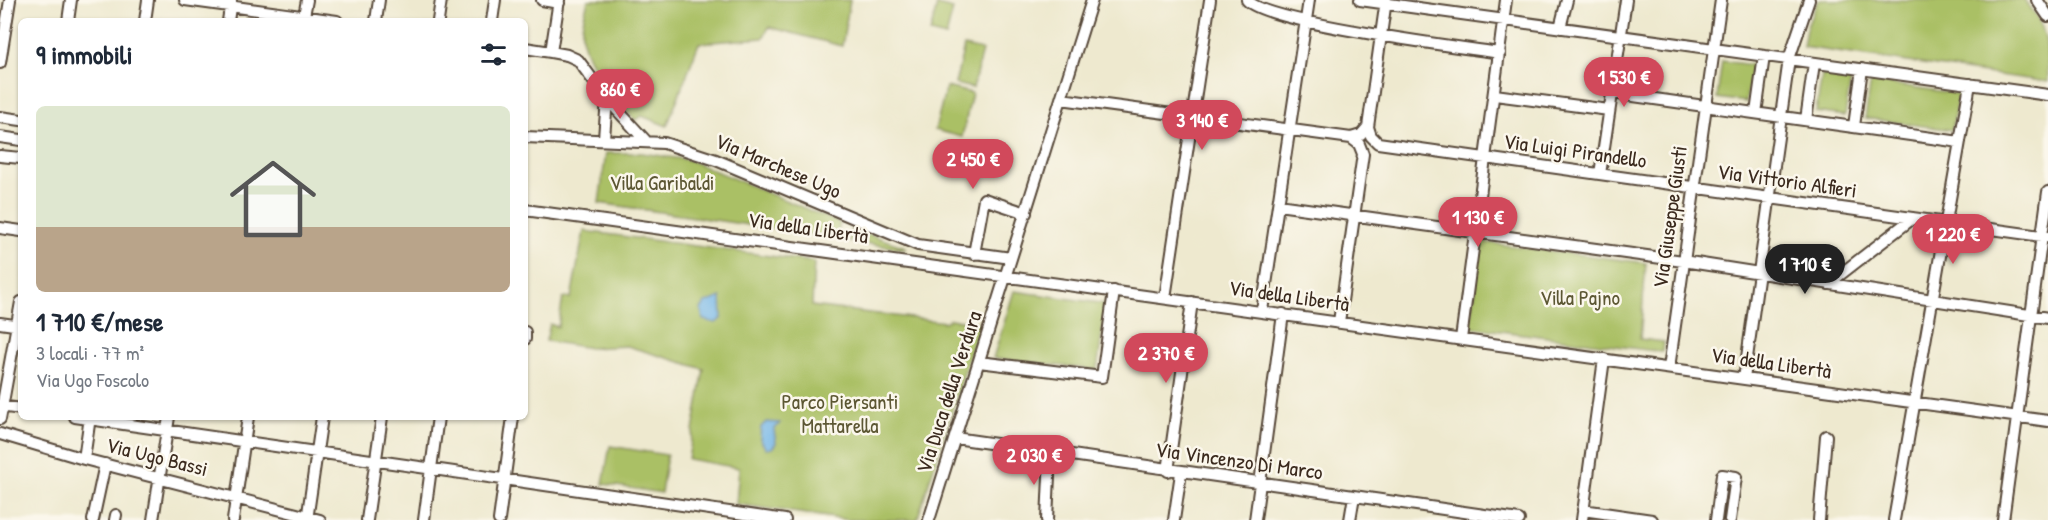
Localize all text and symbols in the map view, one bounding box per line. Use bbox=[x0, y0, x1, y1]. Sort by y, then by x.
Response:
text: 9 immobili bbox=[36, 37, 132, 72]
icon: filters bbox=[477, 38, 510, 71]
pin: 1 530 € bbox=[1569, 57, 1679, 108]
text: 1 530 € bbox=[1598, 63, 1650, 90]
pin: 860 € bbox=[578, 69, 662, 120]
text: 860 € bbox=[600, 75, 640, 102]
pin: 3 140 € bbox=[1147, 100, 1257, 151]
text: 3 140 € bbox=[1176, 106, 1228, 133]
street label: Via Marchese Ugo bbox=[711, 126, 846, 205]
street label: Via Luigi Pirandello bbox=[1502, 126, 1648, 175]
pin: 2 450 € bbox=[918, 139, 1028, 190]
street label: Via Giuseppe Giusti bbox=[1645, 144, 1694, 290]
icon: home bbox=[219, 145, 327, 253]
text: 2 450 € bbox=[946, 145, 1000, 172]
street label: Via Vittorio Alfieri bbox=[1716, 156, 1859, 205]
park label: Villa Garibaldi bbox=[609, 168, 715, 197]
pin: 1 130 € bbox=[1423, 197, 1533, 248]
text: 1 130 € bbox=[1452, 203, 1504, 230]
street label: Via della Libertà bbox=[746, 205, 870, 250]
pin: 1 220 € bbox=[1898, 214, 2008, 265]
text: 1 220 € bbox=[1926, 220, 1980, 247]
pin: 1 710 € bbox=[1750, 244, 1860, 295]
text: 1 710 € bbox=[1779, 250, 1831, 277]
street label: Via della Libertà bbox=[1227, 273, 1351, 318]
park label: Villa Pajno bbox=[1540, 283, 1620, 312]
text: 1 710 €/mese bbox=[36, 304, 163, 339]
street label: Via Duca della Verdura bbox=[909, 307, 988, 477]
pin: 2 370 € bbox=[1111, 333, 1221, 384]
text: 3 locali · 77 m² bbox=[36, 339, 144, 366]
text: 2 370 € bbox=[1138, 339, 1194, 366]
street label: Via della Libertà bbox=[1709, 340, 1833, 385]
text: Via Ugo Foscolo bbox=[36, 366, 149, 393]
park label: Parco Piersanti Mattarella bbox=[782, 387, 898, 440]
street label: Via Ugo Bassi bbox=[103, 430, 211, 483]
street label: Via Vincenzo Di Marco bbox=[1153, 434, 1325, 487]
pin: 2 030 € bbox=[979, 435, 1089, 486]
text: 2 030 € bbox=[1006, 441, 1062, 468]

